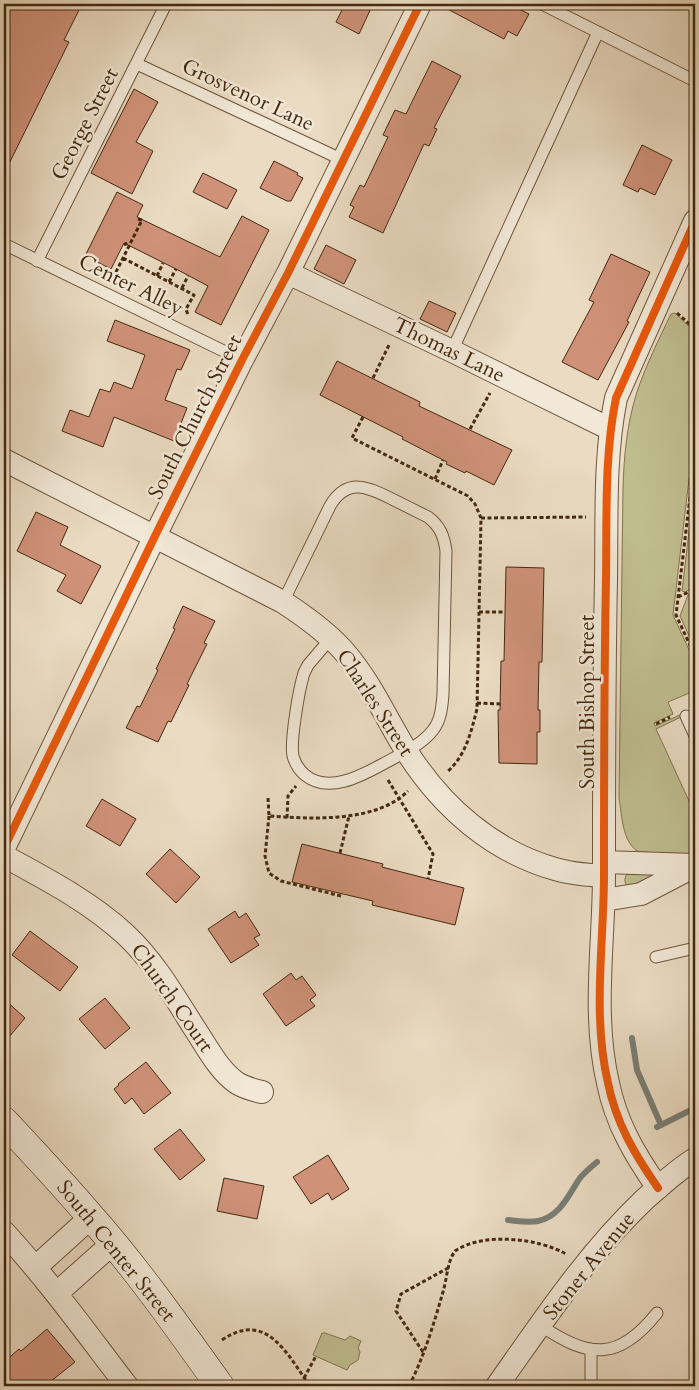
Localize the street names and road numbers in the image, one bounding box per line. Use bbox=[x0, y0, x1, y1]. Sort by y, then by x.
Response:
street label: Grosvenor Lane bbox=[177, 52, 319, 138]
street label: George Street bbox=[44, 62, 126, 185]
street label: Center Alley bbox=[74, 247, 188, 323]
street label: Thomas Lane bbox=[388, 310, 510, 390]
street label: South Church Street bbox=[141, 329, 249, 504]
street label: South Bishop Street bbox=[573, 614, 602, 789]
street label: Charles Street bbox=[330, 644, 421, 763]
street label: Church Court bbox=[124, 938, 220, 1059]
street label: South Center Street bbox=[50, 1174, 182, 1328]
street label: Stoner Avenue bbox=[536, 1206, 642, 1326]

